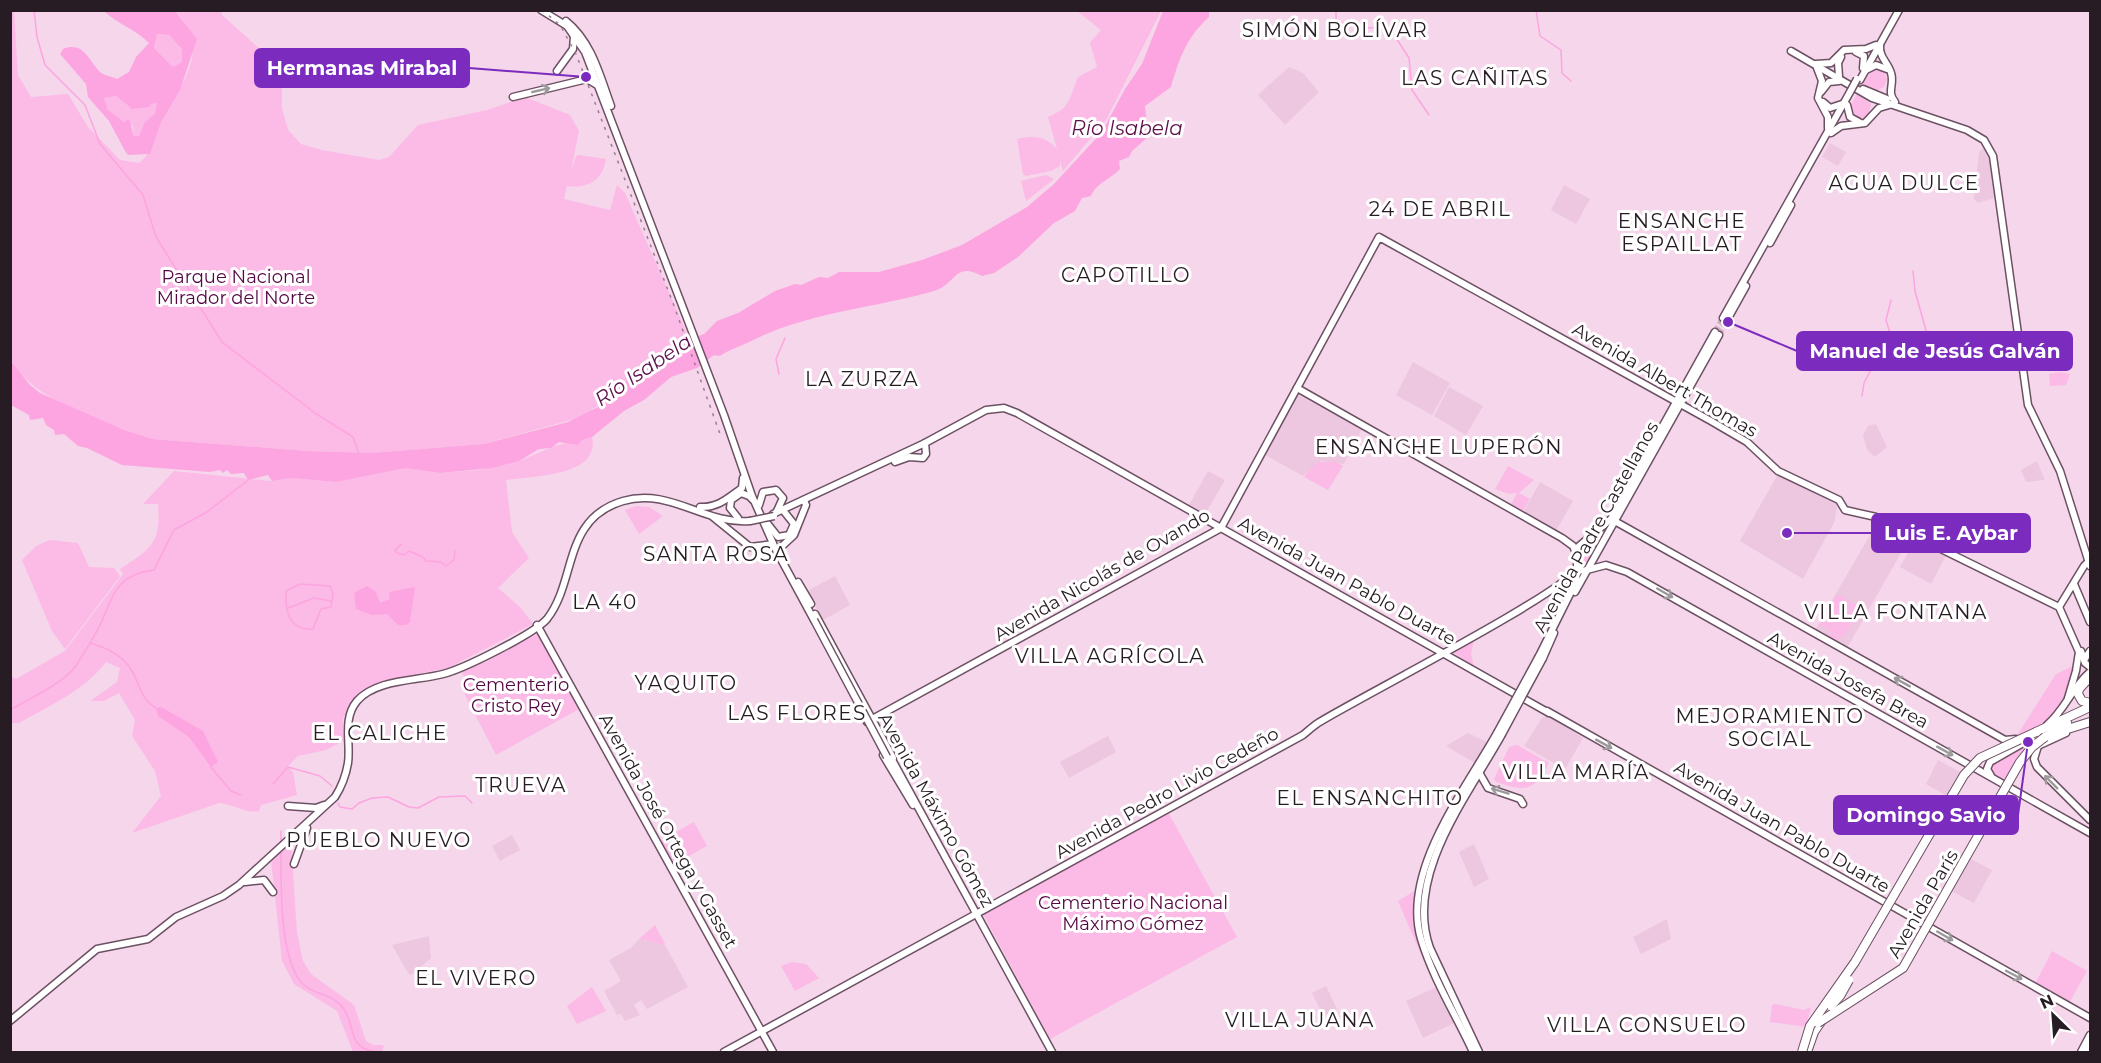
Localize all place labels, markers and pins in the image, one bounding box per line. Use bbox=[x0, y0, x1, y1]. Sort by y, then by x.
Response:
callout: Hermanas Mirabal bbox=[255, 49, 469, 87]
callout: Manuel de Jesús Galván bbox=[1797, 332, 2072, 370]
callout: Luis E. Aybar bbox=[1872, 514, 2030, 552]
callout: Domingo Savio bbox=[1834, 796, 2018, 834]

